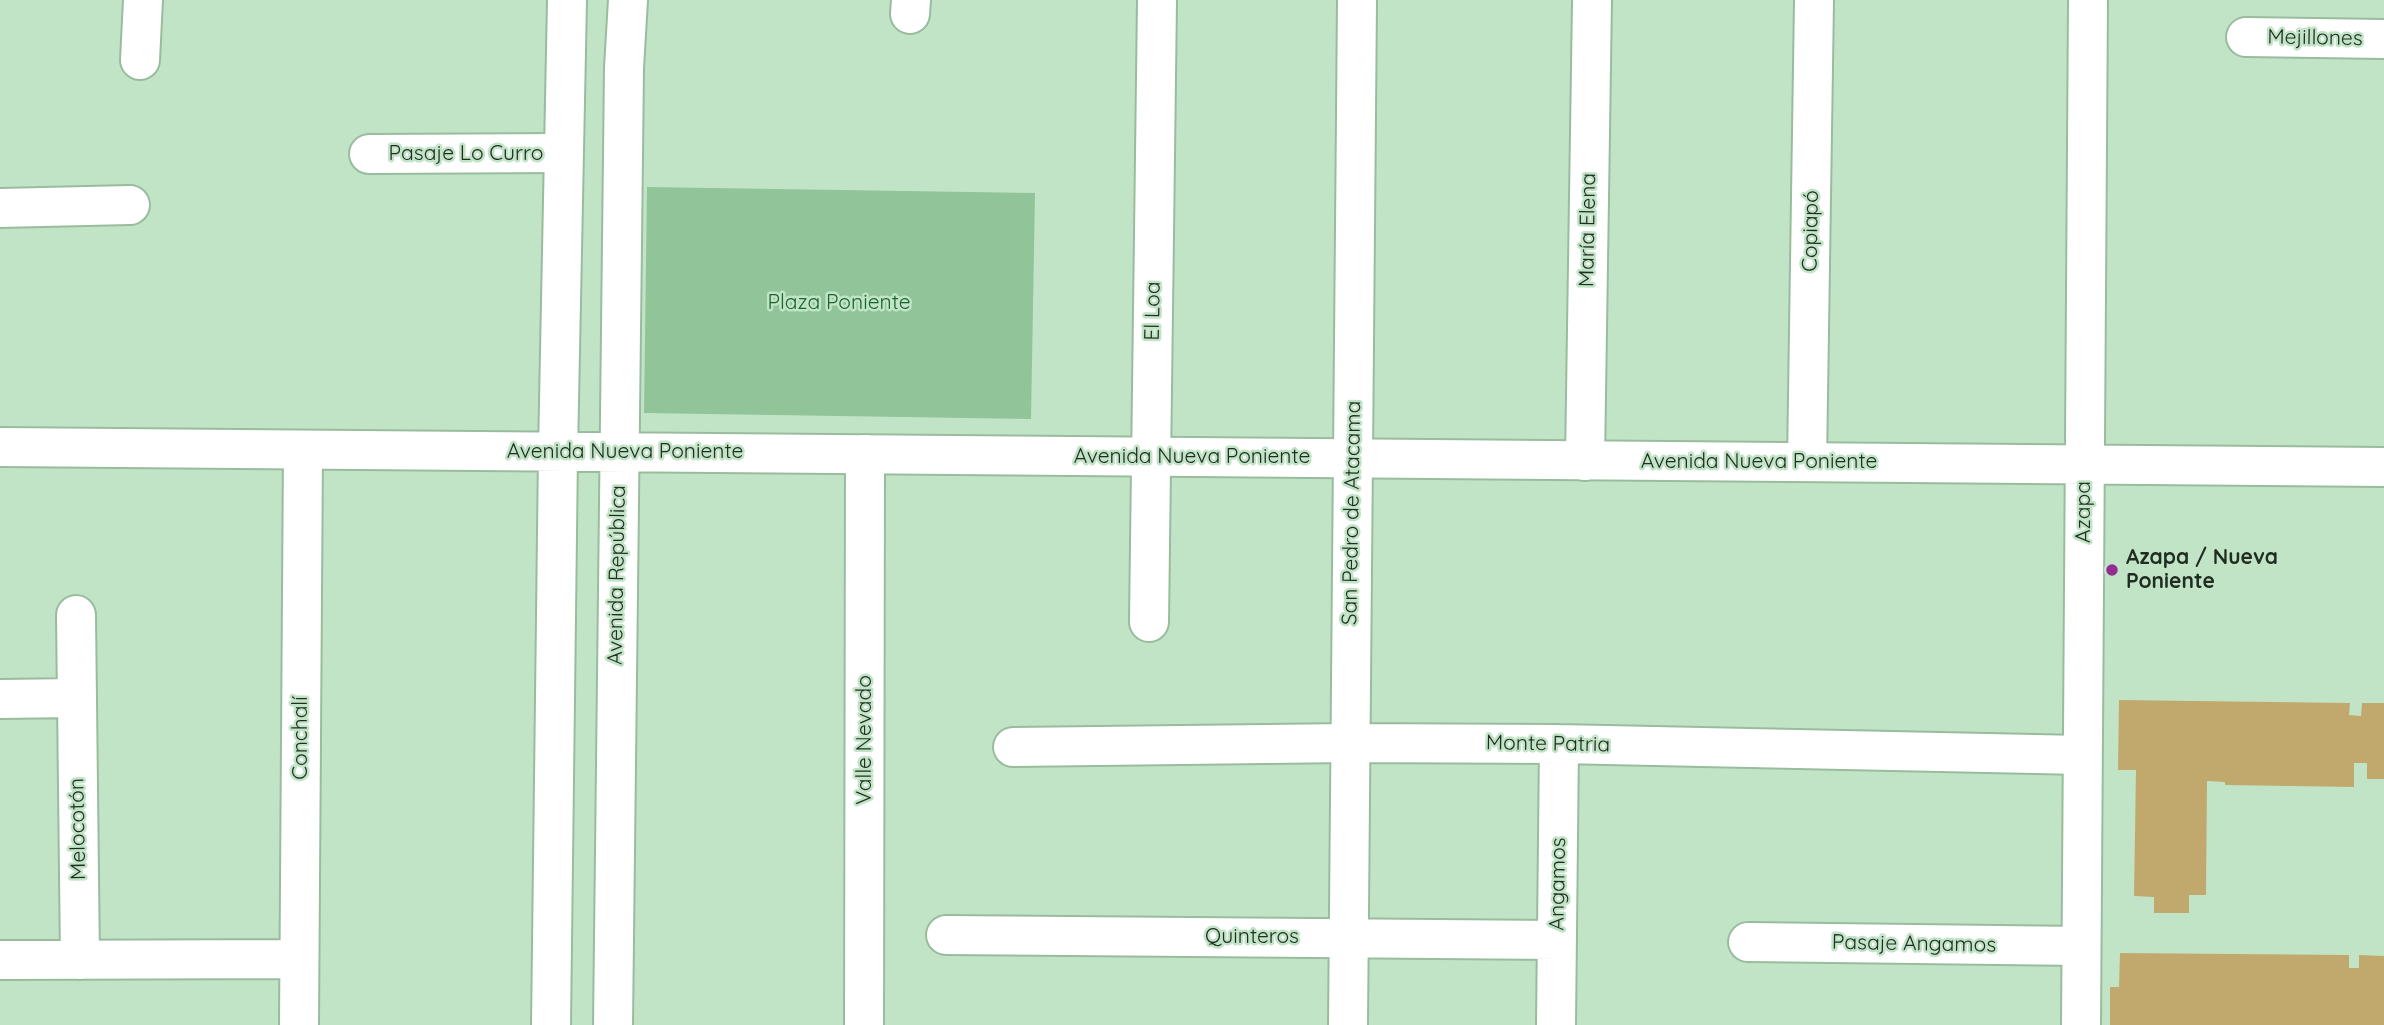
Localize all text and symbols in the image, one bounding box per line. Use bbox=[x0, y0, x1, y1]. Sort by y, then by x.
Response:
street label: Mejillones bbox=[2267, 25, 2363, 51]
street label: Pasaje Lo Curro bbox=[389, 141, 543, 167]
street label: María Elena bbox=[1574, 173, 1602, 287]
street label: Copiapó bbox=[1798, 190, 1824, 272]
street label: El Loa bbox=[1140, 281, 1166, 341]
park label: Plaza Poniente bbox=[767, 290, 911, 316]
street label: San Pedro de Atacama bbox=[1337, 401, 1367, 625]
street label: Avenida Nueva Poniente bbox=[507, 439, 743, 465]
street label: Avenida Nueva Poniente bbox=[1074, 444, 1310, 470]
street label: Avenida Nueva Poniente bbox=[1641, 449, 1877, 475]
street label: Azapa bbox=[2071, 481, 2097, 543]
street label: Avenida República bbox=[603, 485, 631, 665]
place label: Azapa / Nueva Poniente bbox=[2126, 545, 2278, 595]
marker: Azapa / Nueva Poniente bbox=[2104, 562, 2120, 578]
street label: Valle Nevado bbox=[852, 675, 878, 805]
street label: Conchalí bbox=[288, 696, 314, 780]
street label: Monte Patria bbox=[1486, 730, 1610, 758]
street label: Melocotón bbox=[65, 778, 91, 880]
street label: Angamos bbox=[1545, 837, 1571, 931]
street label: Quinteros bbox=[1205, 924, 1299, 950]
street label: Pasaje Angamos bbox=[1832, 930, 1996, 958]

